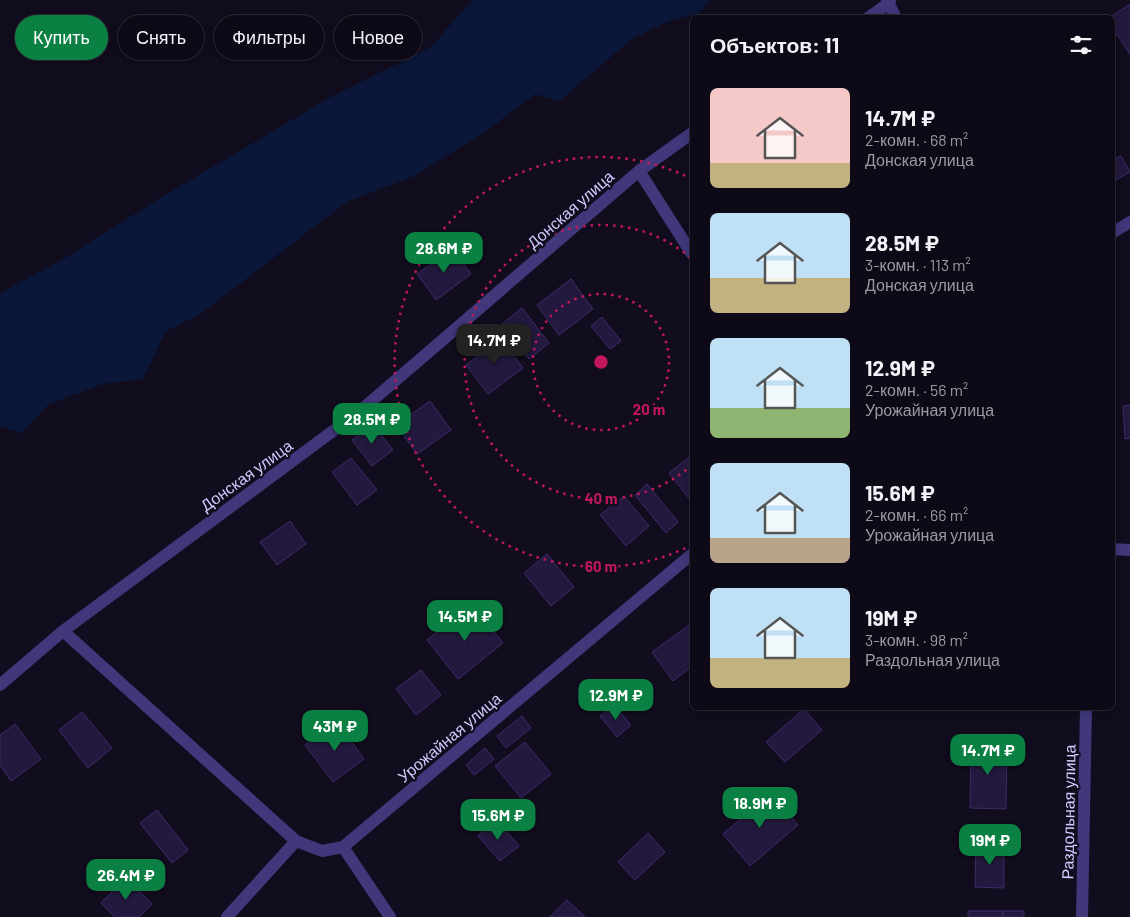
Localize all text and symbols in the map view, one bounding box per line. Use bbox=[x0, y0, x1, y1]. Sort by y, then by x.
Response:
chip: Купить bbox=[15, 15, 108, 60]
chip: Снять bbox=[118, 15, 204, 60]
chip: Фильтры bbox=[214, 15, 324, 60]
chip: Новое bbox=[334, 15, 422, 60]
icon: filters bbox=[1067, 31, 1095, 59]
text: Объектов: 11 bbox=[710, 32, 839, 57]
text: 14.7M ₽ bbox=[865, 105, 935, 130]
icon: home bbox=[750, 108, 810, 168]
text: 2-комн. · 68 m² bbox=[865, 130, 968, 149]
text: Донская улица bbox=[865, 150, 974, 169]
street label: Донская улица bbox=[523, 166, 617, 252]
text: 28.5M ₽ bbox=[865, 230, 939, 255]
pin: 28.6M ₽ bbox=[398, 232, 490, 274]
icon: home bbox=[750, 233, 810, 293]
text: 28.6M ₽ bbox=[416, 238, 472, 257]
text: 3-комн. · 113 m² bbox=[865, 255, 971, 274]
text: Донская улица bbox=[865, 275, 974, 294]
pin: 14.7M ₽ bbox=[448, 324, 540, 366]
text: 14.7M ₽ bbox=[467, 330, 521, 349]
centre of rings bbox=[592, 353, 610, 371]
text: 12.9M ₽ bbox=[865, 355, 935, 380]
icon: home bbox=[750, 358, 810, 418]
text: 2-комн. · 56 m² bbox=[865, 380, 968, 399]
text: 20 m bbox=[633, 400, 665, 418]
text: Урожайная улица bbox=[865, 400, 994, 419]
pin: 28.5M ₽ bbox=[326, 402, 418, 445]
text: 28.5M ₽ bbox=[344, 409, 400, 428]
street label: Донская улица bbox=[196, 435, 296, 515]
text: 15.6M ₽ bbox=[865, 480, 935, 505]
icon: home bbox=[750, 483, 810, 543]
text: 40 m bbox=[584, 489, 618, 507]
text: 2-комн. · 66 m² bbox=[865, 505, 968, 524]
text: Урожайная улица bbox=[865, 525, 994, 544]
text: 60 m bbox=[585, 557, 617, 575]
pin: 14.5M ₽ bbox=[419, 600, 511, 642]
text: 19M ₽ bbox=[865, 605, 918, 630]
text: 14.5M ₽ bbox=[438, 606, 492, 625]
icon: home bbox=[750, 608, 810, 668]
text: 3-комн. · 98 m² bbox=[865, 630, 968, 649]
text: Раздольная улица bbox=[865, 650, 1000, 669]
pin: 12.9M ₽ bbox=[570, 678, 662, 721]
text: 12.9M ₽ bbox=[589, 685, 643, 704]
street label: Урожайная улица bbox=[393, 688, 505, 786]
pin: 43M ₽ bbox=[300, 710, 370, 752]
text: 43M ₽ bbox=[313, 716, 357, 735]
pin: 14.7M ₽ bbox=[942, 734, 1034, 776]
text: 14.7M ₽ bbox=[961, 740, 1015, 759]
street label: Раздольная улица bbox=[1057, 744, 1079, 880]
pin: 18.9M ₽ bbox=[714, 786, 806, 829]
text: 18.9M ₽ bbox=[734, 793, 787, 812]
pin: 15.6M ₽ bbox=[452, 798, 544, 841]
text: 15.6M ₽ bbox=[471, 805, 525, 824]
pin: 19M ₽ bbox=[955, 824, 1025, 866]
text: 19M ₽ bbox=[970, 830, 1010, 849]
pin: 26.4M ₽ bbox=[80, 858, 172, 901]
text: 26.4M ₽ bbox=[97, 865, 155, 884]

